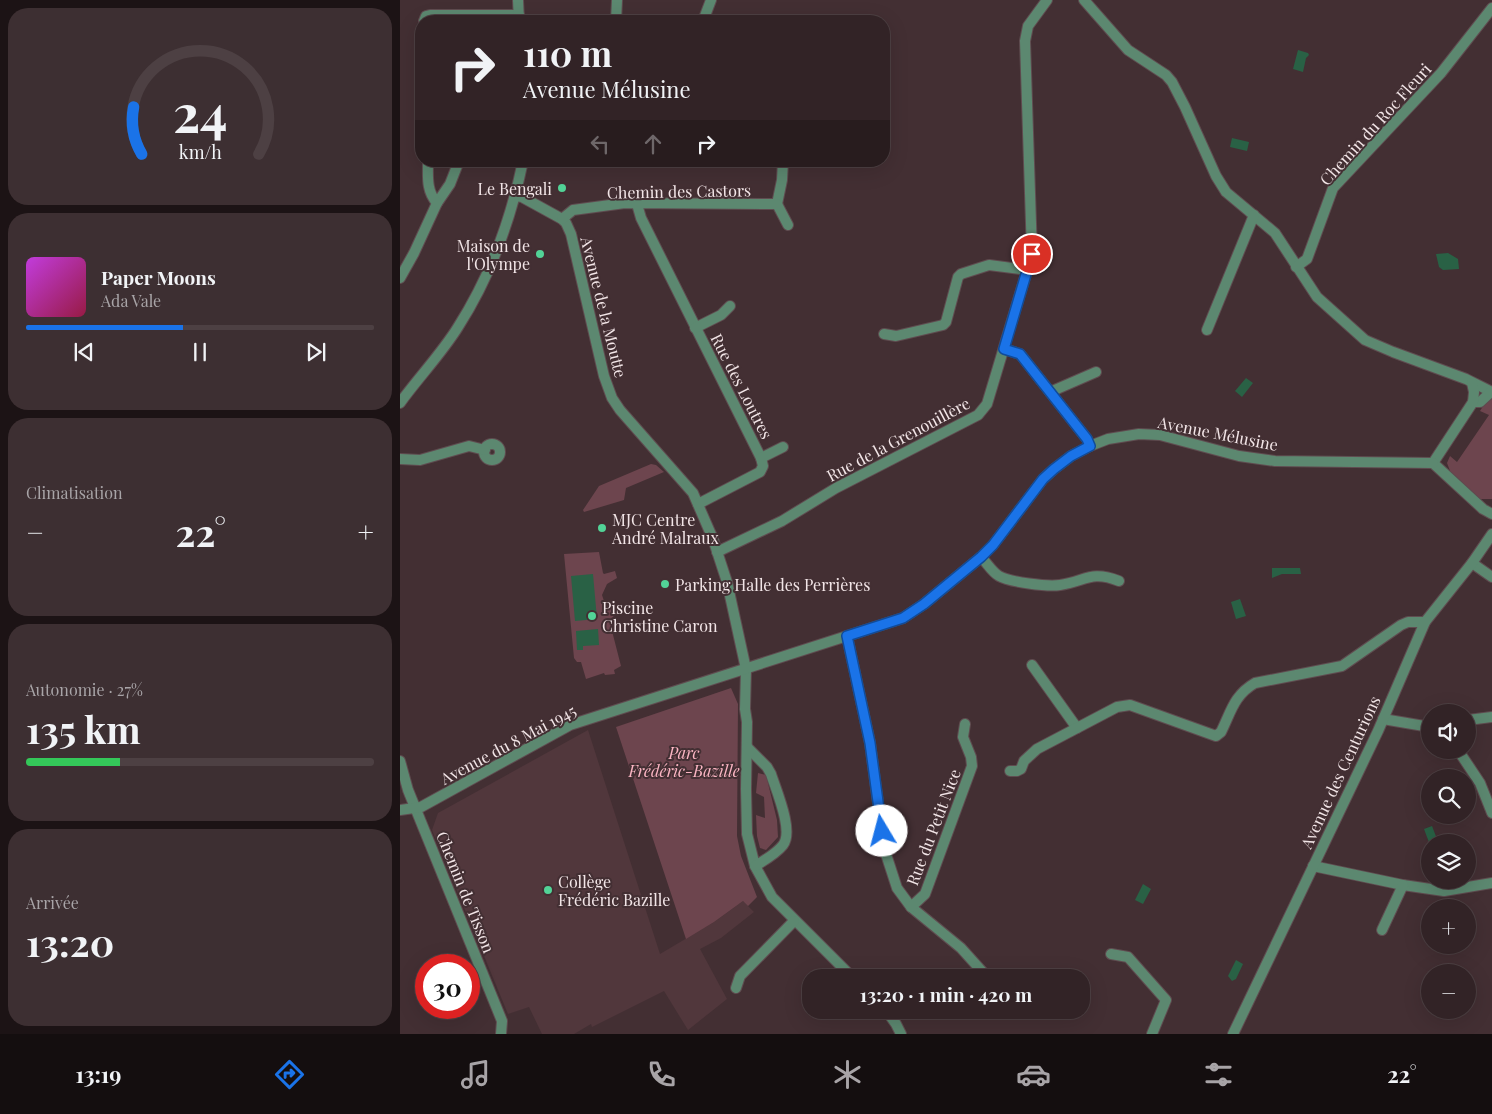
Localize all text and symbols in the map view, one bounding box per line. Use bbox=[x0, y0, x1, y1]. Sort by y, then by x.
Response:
text: 110 m bbox=[523, 29, 612, 76]
icon: right bbox=[440, 35, 505, 100]
street label: Chemin du Roc Fleuri bbox=[1315, 58, 1436, 189]
text: Avenue Mélusine bbox=[523, 74, 691, 104]
text: 24 bbox=[173, 77, 227, 146]
icon: left bbox=[586, 130, 614, 158]
icon: ahead bbox=[639, 130, 667, 158]
icon: right bbox=[692, 130, 720, 158]
text: km/h bbox=[179, 140, 222, 163]
place label: Le Bengali bbox=[478, 178, 552, 199]
street label: Chemin des Castors bbox=[607, 179, 751, 203]
marker: Le Bengali bbox=[556, 182, 568, 194]
street label: Avenue de la Moutte bbox=[576, 233, 632, 380]
pin bbox=[1011, 233, 1053, 275]
place label: Maison de l'Olympe bbox=[457, 235, 530, 274]
icon: arrive bbox=[1018, 240, 1046, 268]
marker: Maison de l'Olympe bbox=[534, 248, 546, 260]
text: Paper Moons bbox=[101, 264, 216, 290]
text: Ada Vale bbox=[101, 290, 161, 311]
street label: Rue des Loutres bbox=[706, 330, 778, 442]
icon: previous bbox=[70, 338, 98, 366]
icon: pause bbox=[186, 338, 214, 366]
icon: next bbox=[302, 338, 330, 366]
street label: Rue de la Grenouillère bbox=[823, 392, 973, 486]
street label: Avenue Mélusine bbox=[1155, 411, 1280, 455]
text: Climatisation bbox=[26, 482, 123, 503]
text: 22° bbox=[176, 506, 226, 557]
place label: MJC Centre André Malraux bbox=[611, 509, 720, 548]
text: − bbox=[26, 513, 44, 550]
text: + bbox=[358, 513, 374, 550]
marker: MJC Centre André Malraux bbox=[596, 522, 608, 534]
place label: Parking Halle des Perrières bbox=[675, 574, 870, 595]
marker: Parking Halle des Perrières bbox=[659, 578, 671, 590]
place label: Piscine Christine Caron bbox=[602, 597, 718, 636]
marker: Piscine Christine Caron bbox=[586, 610, 598, 622]
text: Autonomie · 27% bbox=[26, 679, 143, 700]
street label: Avenue des Centurions bbox=[1295, 692, 1385, 853]
street label: Avenue du 8 Mai 1945 bbox=[436, 699, 579, 789]
text: 135 km bbox=[26, 703, 141, 754]
map controls bbox=[1421, 704, 1476, 1019]
button: sound bbox=[1421, 704, 1476, 759]
park label: Parc Frédéric-Bazille bbox=[627, 742, 740, 781]
street label: Rue du Petit Nice bbox=[901, 766, 965, 888]
button: search bbox=[1421, 769, 1476, 824]
position arrow bbox=[855, 804, 907, 856]
street label: Chemin de Tisson bbox=[432, 828, 500, 956]
button: layers bbox=[1421, 834, 1476, 889]
place label: Collège Frédéric Bazille bbox=[558, 871, 670, 910]
marker: Collège Frédéric Bazille bbox=[542, 884, 554, 896]
text: Arrivée bbox=[26, 892, 79, 913]
button: + bbox=[1421, 899, 1476, 954]
text: 13:20 bbox=[26, 916, 114, 967]
speed limit sign: 30 bbox=[415, 954, 480, 1019]
button: − bbox=[1421, 964, 1476, 1019]
text: 13:20 · 1 min · 420 m bbox=[860, 981, 1032, 1007]
icon: directions bbox=[272, 1057, 307, 1092]
icon: music bbox=[458, 1057, 493, 1092]
icon: phone bbox=[644, 1057, 679, 1092]
icon: climate bbox=[830, 1057, 865, 1092]
icon: car bbox=[1016, 1057, 1051, 1092]
icon: filters bbox=[1201, 1057, 1236, 1092]
text: 13:19 bbox=[75, 1059, 121, 1089]
text: 22° bbox=[1387, 1059, 1417, 1089]

